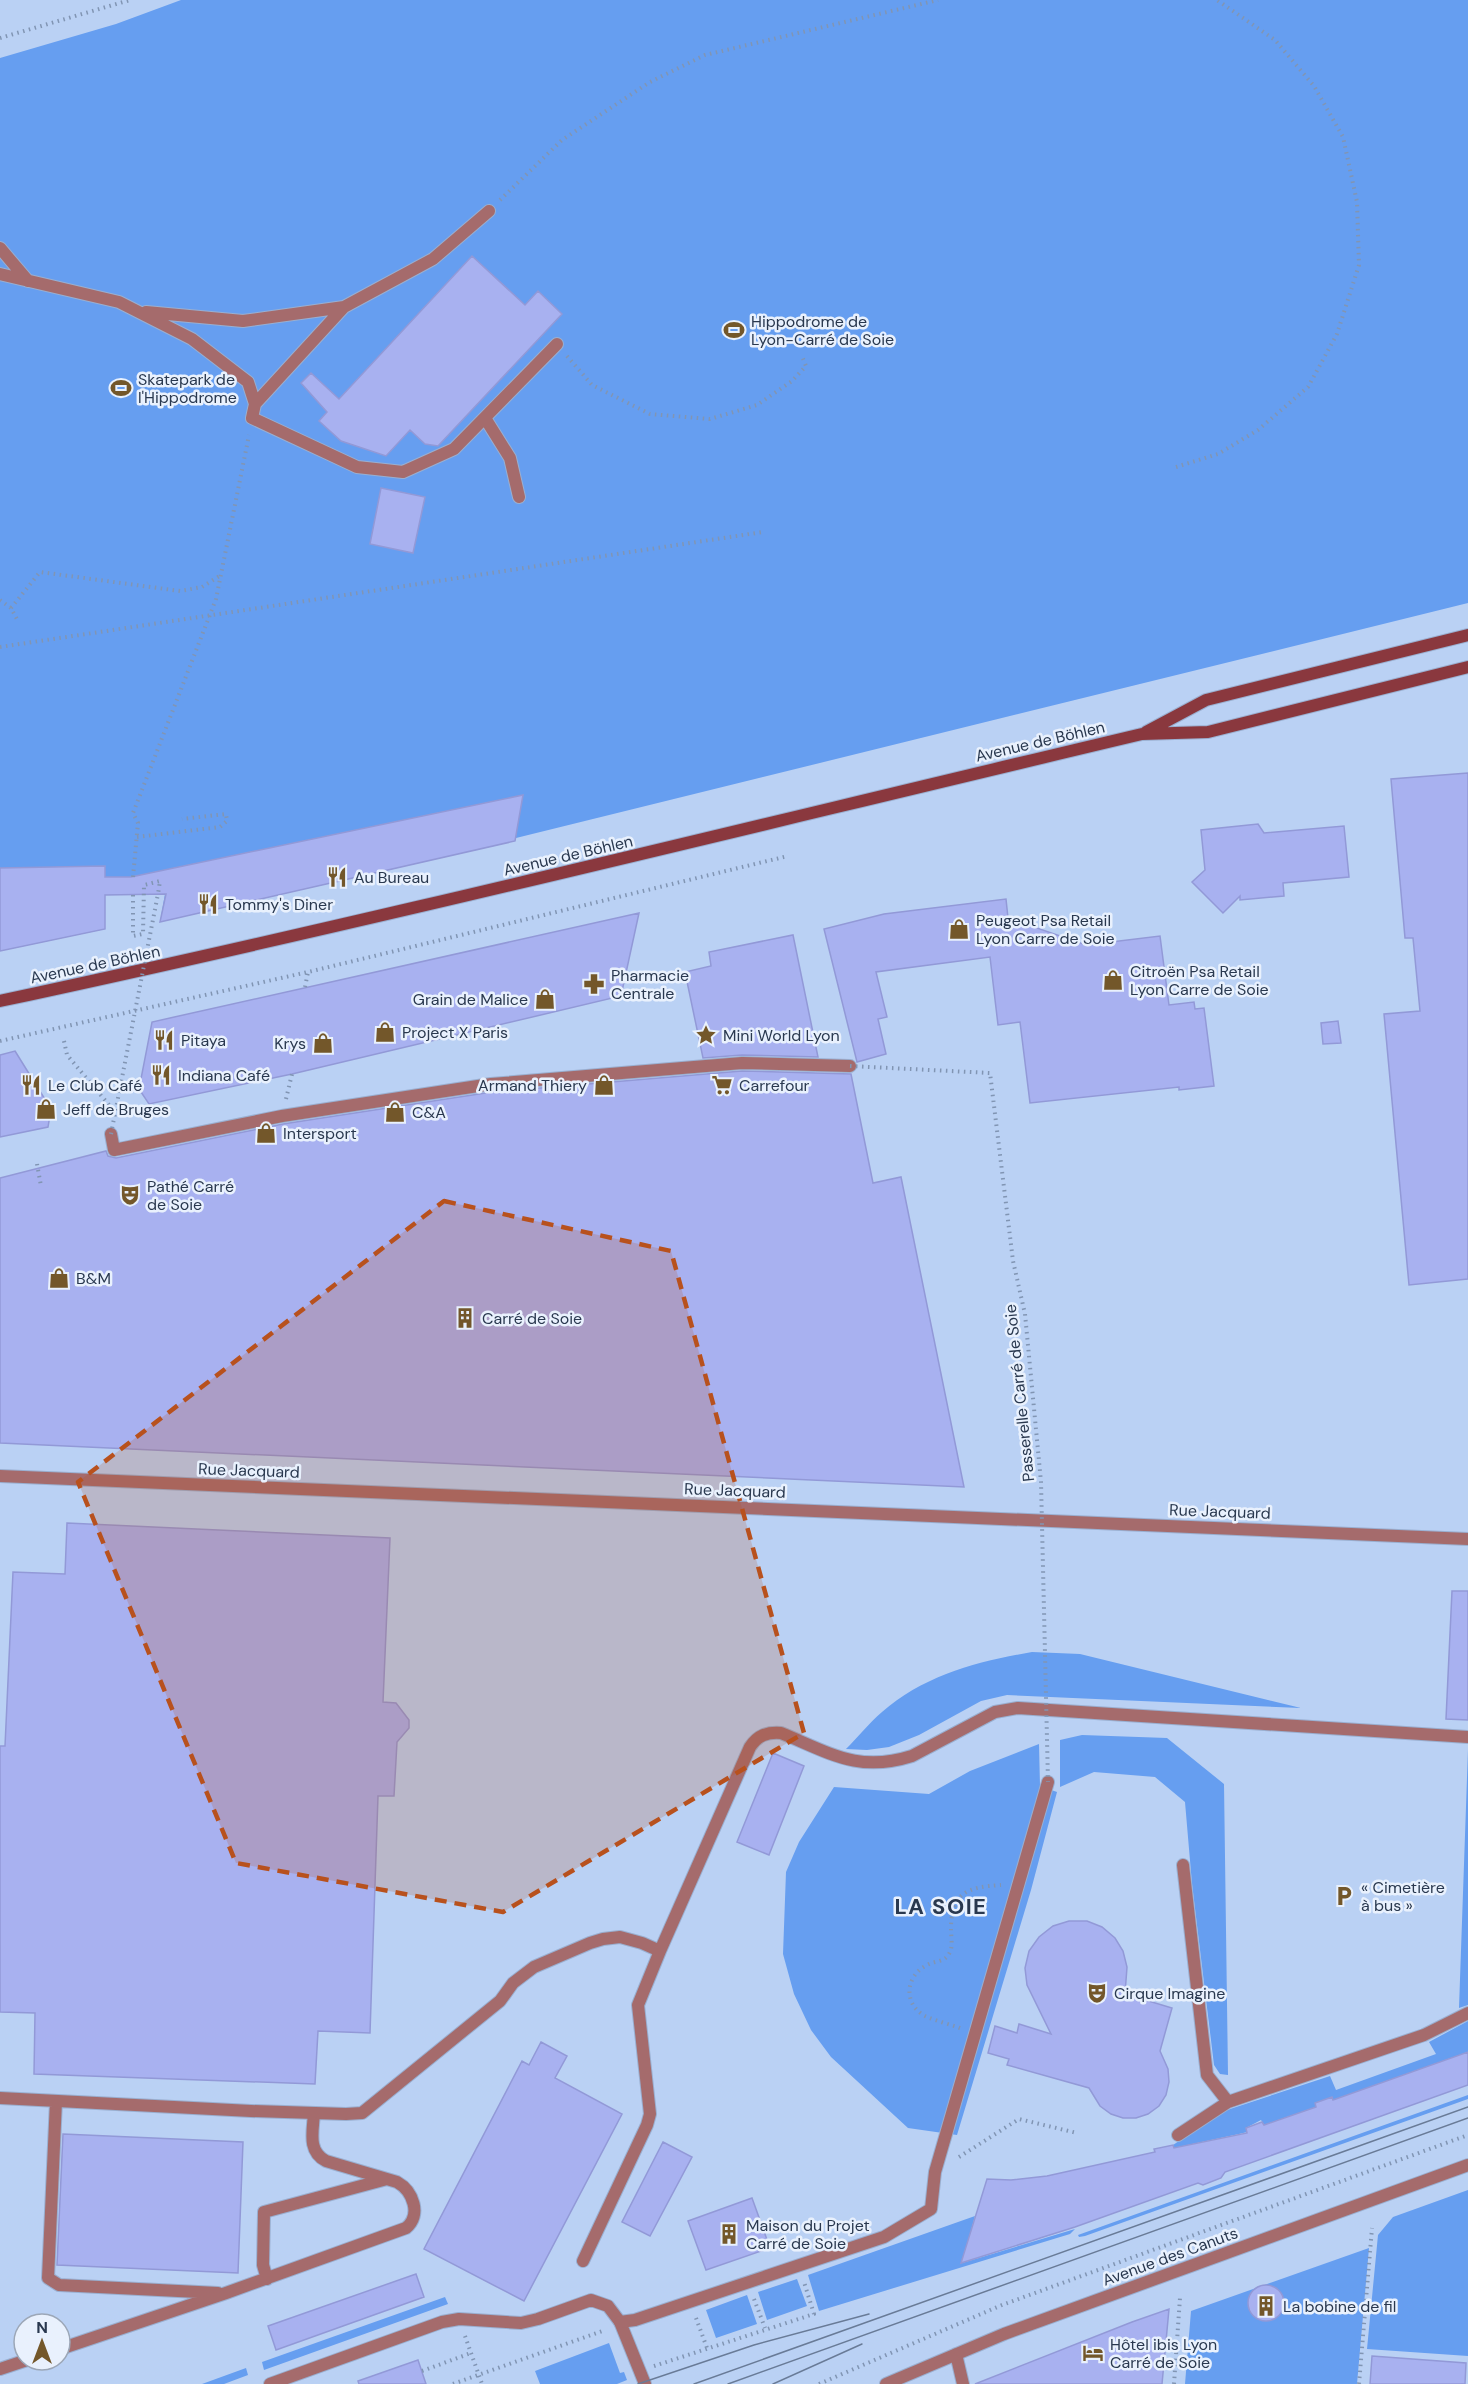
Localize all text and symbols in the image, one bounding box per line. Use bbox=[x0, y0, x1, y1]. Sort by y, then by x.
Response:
place label: Hippodrome de Lyon-Carré de Soie bbox=[751, 311, 894, 350]
sports icon: Hippodrome de Lyon-Carré de Soie bbox=[722, 318, 746, 342]
place label: Skatepark de l'Hippodrome bbox=[138, 369, 237, 408]
sports icon: Skatepark de l'Hippodrome bbox=[109, 376, 133, 400]
street label: Avenue de Böhlen bbox=[973, 716, 1107, 767]
street label: Avenue de Böhlen bbox=[501, 830, 635, 881]
restaurant icon: Au Bureau bbox=[325, 865, 349, 889]
place label: Au Bureau bbox=[354, 867, 429, 888]
restaurant icon: Tommy's Diner bbox=[196, 892, 220, 916]
place label: Tommy's Diner bbox=[225, 894, 333, 915]
place label: Peugeot Psa Retail Lyon Carre de Soie bbox=[976, 910, 1115, 949]
shop icon: Peugeot Psa Retail Lyon Carre de Soie bbox=[947, 917, 971, 941]
street label: Avenue de Böhlen bbox=[28, 940, 162, 989]
place label: Citroën Psa Retail Lyon Carre de Soie bbox=[1130, 961, 1269, 1000]
place label: Pharmacie Centrale bbox=[611, 965, 689, 1004]
shop icon: Citroën Psa Retail Lyon Carre de Soie bbox=[1101, 968, 1125, 992]
pharmacy icon: Pharmacie Centrale bbox=[582, 972, 606, 996]
shop icon: Grain de Malice bbox=[533, 987, 557, 1011]
place label: Grain de Malice bbox=[413, 989, 528, 1010]
shop icon: Project X Paris bbox=[373, 1020, 397, 1044]
place label: Project X Paris bbox=[402, 1022, 508, 1043]
place icon: Mini World Lyon bbox=[694, 1023, 718, 1047]
place label: Mini World Lyon bbox=[723, 1025, 840, 1046]
restaurant icon: Pitaya bbox=[152, 1028, 176, 1052]
place label: Pitaya bbox=[181, 1030, 226, 1051]
shop icon: Krys bbox=[311, 1031, 335, 1055]
place label: Krys bbox=[274, 1033, 306, 1054]
restaurant icon: Indiana Café bbox=[149, 1063, 173, 1087]
place label: Indiana Café bbox=[178, 1065, 270, 1086]
restaurant icon: Le Club Café bbox=[19, 1073, 43, 1097]
shop icon: Armand Thiery bbox=[592, 1073, 616, 1097]
supermarket icon: Carrefour bbox=[710, 1073, 734, 1097]
place label: Le Club Café bbox=[48, 1075, 142, 1096]
place label: Armand Thiery bbox=[478, 1075, 587, 1096]
place label: Carrefour bbox=[739, 1075, 810, 1096]
shop icon: Jeff de Bruges bbox=[34, 1097, 58, 1121]
place label: Jeff de Bruges bbox=[63, 1099, 169, 1120]
shop icon: C&A bbox=[383, 1100, 407, 1124]
place label: C&A bbox=[412, 1102, 446, 1123]
shop icon: Intersport bbox=[254, 1121, 278, 1145]
place label: Intersport bbox=[283, 1123, 357, 1144]
place label: Pathé Carré de Soie bbox=[147, 1176, 234, 1215]
theatre icon: Pathé Carré de Soie bbox=[118, 1183, 142, 1207]
shop icon: B&M bbox=[47, 1266, 71, 1290]
place label: B&M bbox=[76, 1268, 111, 1289]
street label: Passerelle Carré de Soie bbox=[1000, 1303, 1039, 1483]
building icon: Carré de Soie bbox=[453, 1306, 477, 1330]
place label: Carré de Soie bbox=[482, 1308, 582, 1329]
street label: Rue Jacquard bbox=[198, 1458, 300, 1483]
street label: Rue Jacquard bbox=[684, 1478, 786, 1503]
street label: Rue Jacquard bbox=[1169, 1499, 1271, 1524]
place label: « Cimetière à bus » bbox=[1361, 1877, 1445, 1916]
parking icon: « Cimetière à bus » bbox=[1332, 1884, 1356, 1908]
district label: LA SOIE bbox=[895, 1892, 987, 1921]
theatre icon: Cirque Imagine bbox=[1085, 1981, 1109, 2005]
place label: Cirque Imagine bbox=[1114, 1983, 1225, 2004]
place label: Maison du Projet Carré de Soie bbox=[746, 2215, 870, 2254]
building icon: Maison du Projet Carré de Soie bbox=[717, 2222, 741, 2246]
street label: Avenue des Canuts bbox=[1099, 2222, 1241, 2291]
building icon: La bobine de fil bbox=[1254, 2294, 1278, 2318]
place label: La bobine de fil bbox=[1283, 2296, 1396, 2317]
north arrow bbox=[12, 2312, 72, 2372]
text: N bbox=[36, 2317, 48, 2338]
place label: Hôtel ibis Lyon Carré de Soie bbox=[1110, 2334, 1217, 2373]
hotel icon: Hôtel ibis Lyon Carré de Soie bbox=[1081, 2341, 1105, 2365]

